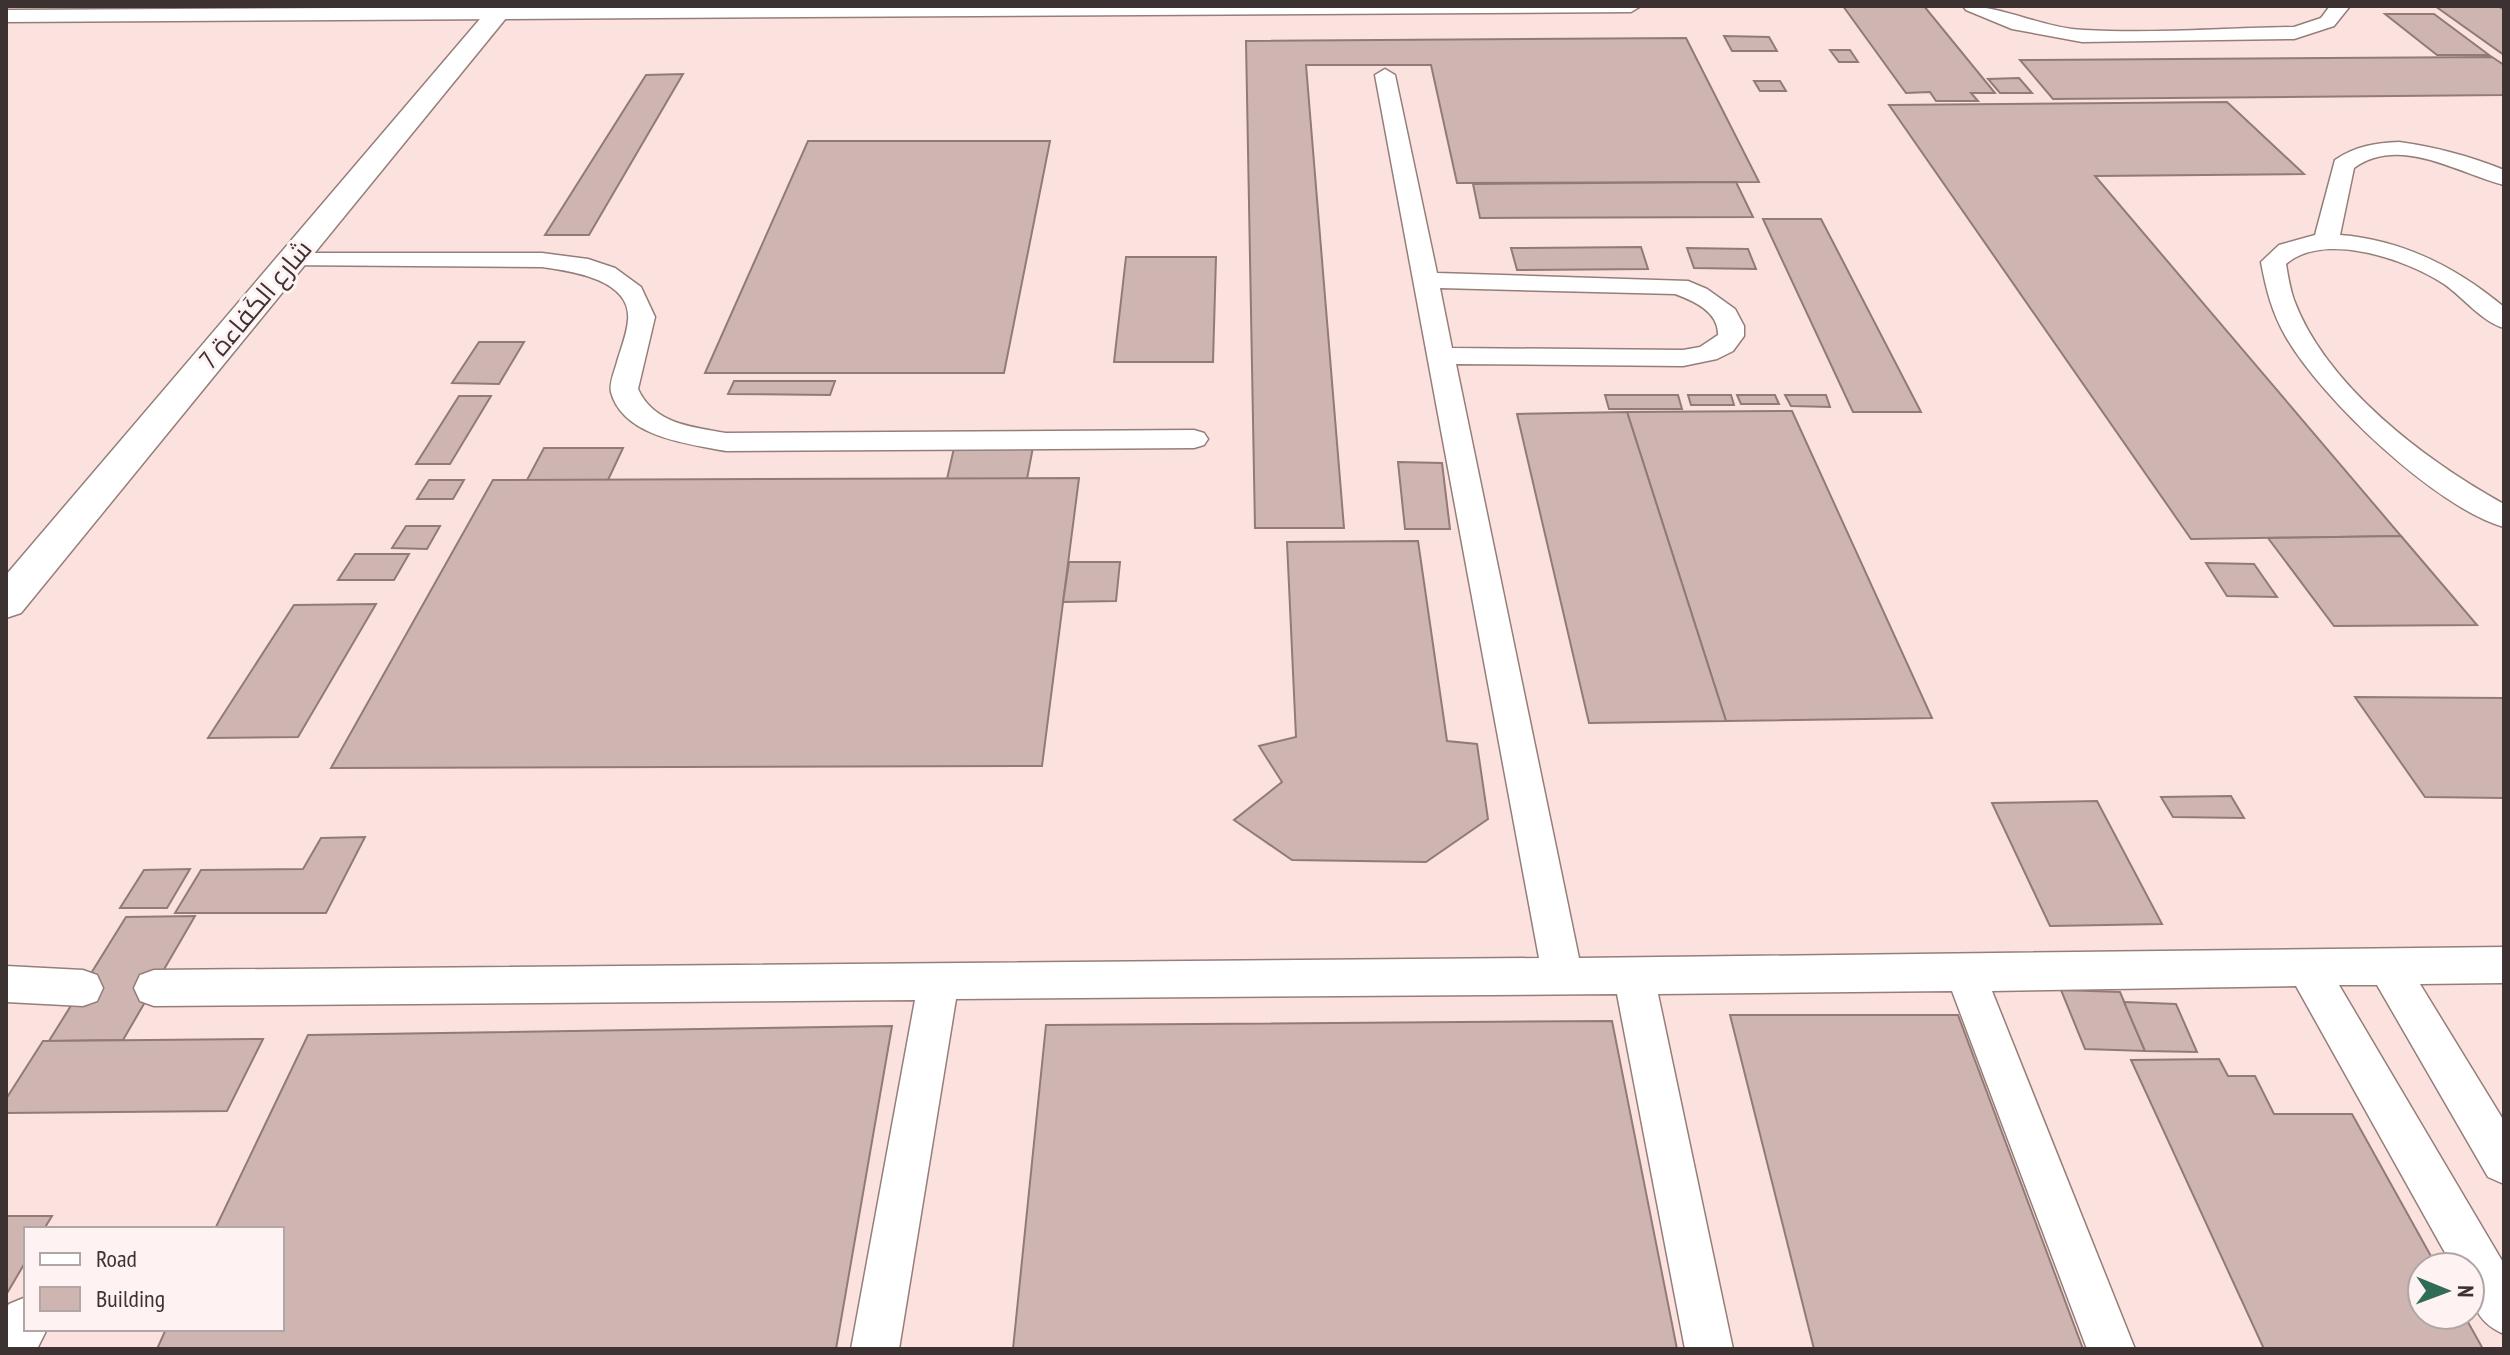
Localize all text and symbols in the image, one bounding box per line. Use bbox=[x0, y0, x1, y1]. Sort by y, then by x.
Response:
street label: شارع الكَفاءة 7 bbox=[192, 233, 319, 376]
legend bbox=[24, 1227, 284, 1331]
text: Road bbox=[96, 1243, 137, 1274]
north arrow bbox=[2406, 1251, 2486, 1331]
text: Building bbox=[96, 1283, 165, 1314]
text: N bbox=[2452, 1285, 2480, 1298]

